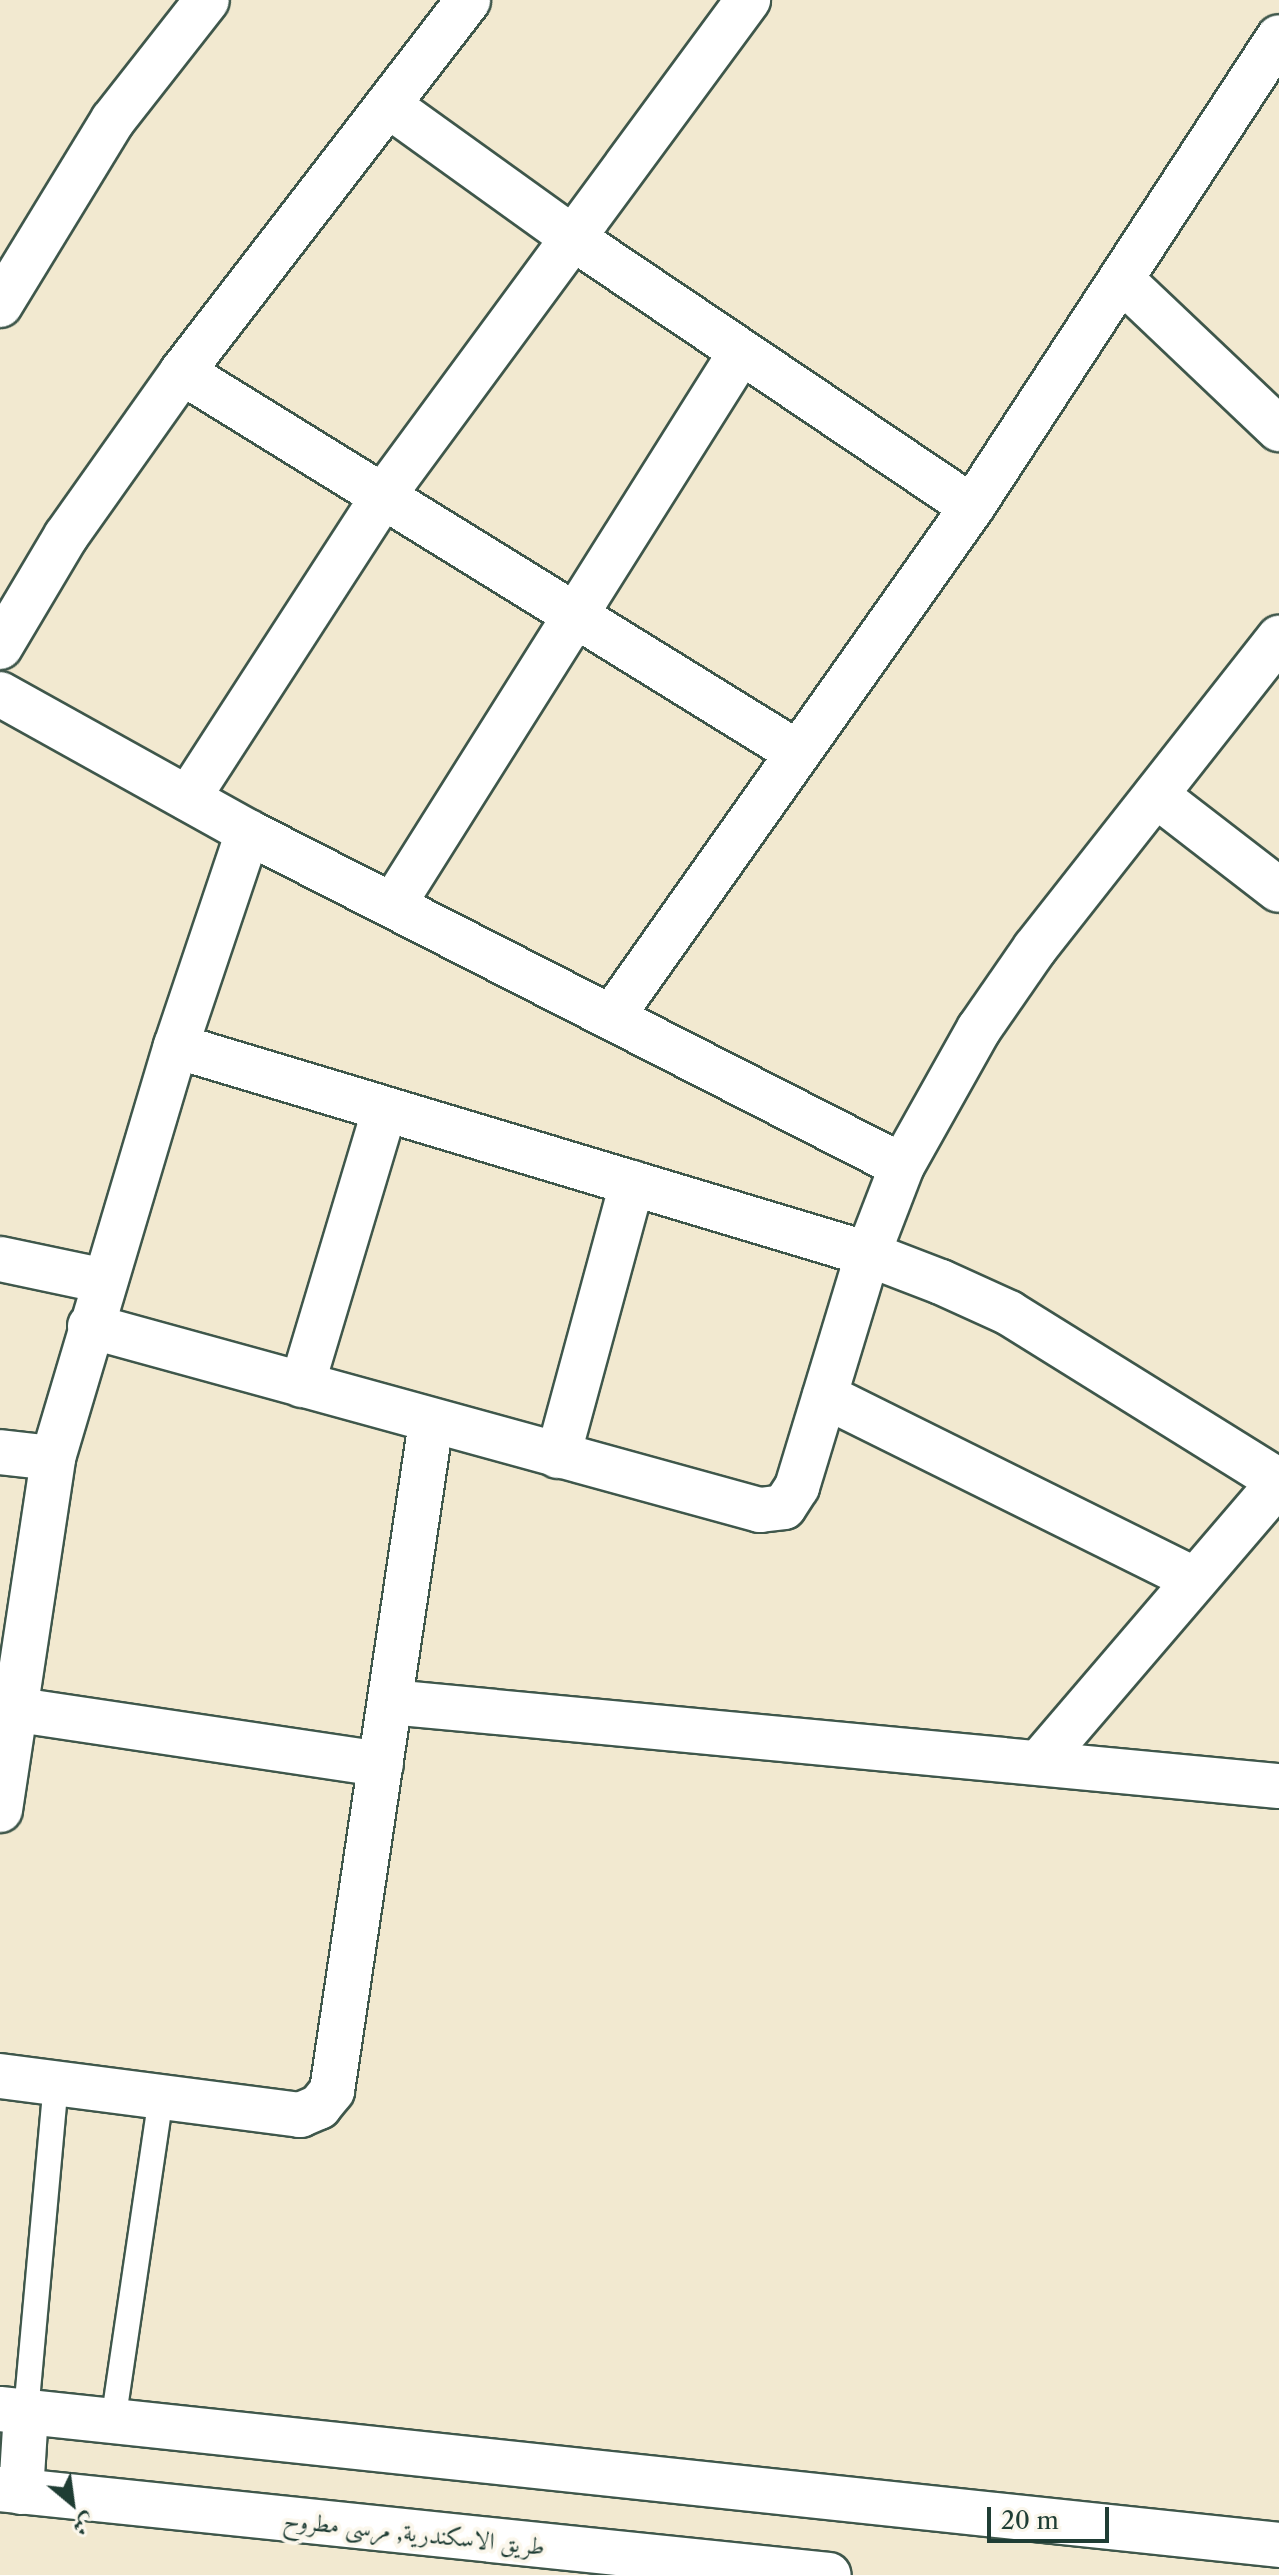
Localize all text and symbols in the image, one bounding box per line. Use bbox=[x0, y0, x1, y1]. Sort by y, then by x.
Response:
north arrow bbox=[32, 2463, 112, 2543]
scale bar bbox=[991, 2491, 1113, 2541]
street label: طريق الاسكندرية, مرسى مطروح bbox=[282, 2505, 546, 2561]
text: 20 m bbox=[1001, 2506, 1059, 2535]
text: ش bbox=[68, 2507, 100, 2542]

